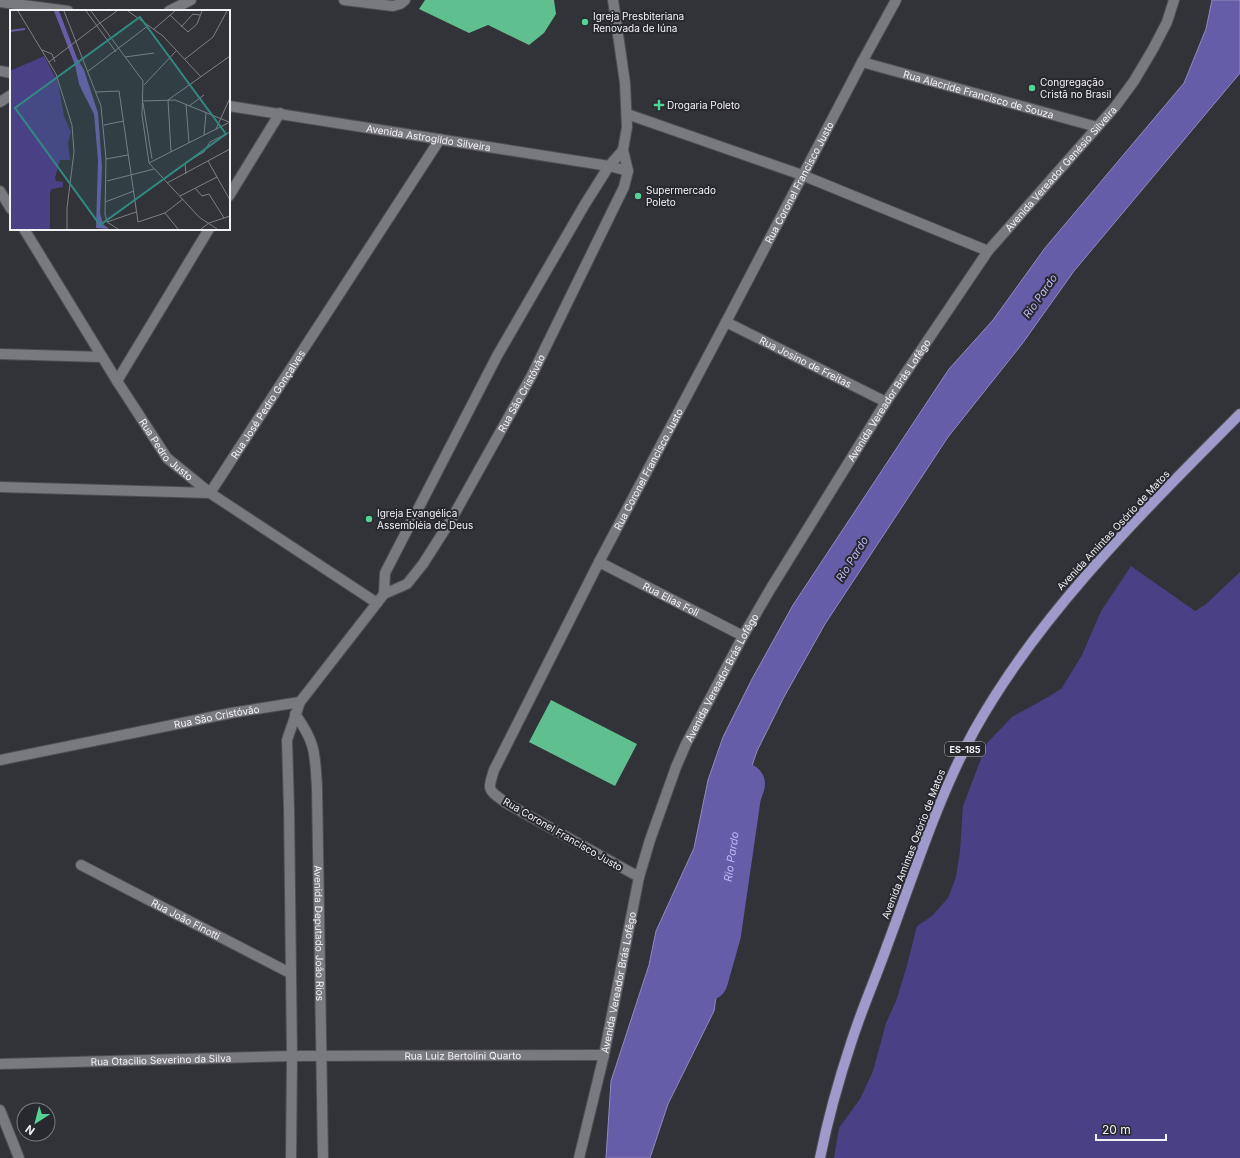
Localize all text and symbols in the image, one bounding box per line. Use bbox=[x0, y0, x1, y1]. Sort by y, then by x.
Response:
inset map bbox=[10, 10, 230, 230]
place label: Igreja Presbiteriana Renovada de Iúna bbox=[593, 10, 684, 34]
marker: Igreja Presbiteriana Renovada de Iúna bbox=[580, 17, 590, 27]
street label: Rua Alacride Francisco de Souza bbox=[902, 68, 1055, 121]
place label: Congregação Cristã no Brasil bbox=[1040, 76, 1111, 100]
marker: Congregação Cristã no Brasil bbox=[1027, 83, 1037, 93]
place label: Drogaria Poleto bbox=[667, 99, 740, 111]
marker: Drogaria Poleto bbox=[654, 100, 664, 110]
street label: Avenida Vereador Genésio Silveira bbox=[1002, 104, 1119, 234]
street label: Rua Coronel Francisco Justo bbox=[762, 119, 836, 245]
street label: Avenida Astrogildo Silveira bbox=[365, 122, 492, 153]
place label: Supermercado Poleto bbox=[646, 184, 716, 208]
marker: Supermercado Poleto bbox=[633, 191, 643, 201]
water label: Rio Pardo bbox=[1020, 271, 1060, 321]
street label: Rua Josino de Freitas bbox=[758, 334, 854, 390]
street label: Avenida Vereador Brás Lofêgo bbox=[845, 337, 933, 464]
street label: Rua José Pedro Gonçalves bbox=[228, 348, 307, 461]
street label: Rua São Cristóvão bbox=[495, 352, 547, 434]
street label: Rua Coronel Francisco Justo bbox=[611, 406, 685, 532]
street label: Rua Pedro Justo bbox=[137, 416, 195, 483]
street label: Avenida Amintas Osório de Matos bbox=[1054, 468, 1172, 592]
place label: Igreja Evangélica Assembléia de Deus bbox=[377, 507, 473, 531]
marker: Igreja Evangélica Assembléia de Deus bbox=[364, 514, 374, 524]
water label: Rio Pardo bbox=[833, 534, 872, 584]
street label: Rua Elias Foli bbox=[641, 580, 701, 618]
street label: Avenida Vereador Brás Lofêgo bbox=[682, 611, 761, 744]
street label: Rua São Cristóvão bbox=[173, 703, 260, 730]
road number: ES-185 bbox=[945, 742, 985, 756]
street label: Avenida Amintas Osório de Matos bbox=[879, 767, 947, 921]
street label: Rua Coronel Francisco Justo bbox=[501, 795, 625, 873]
water label: Rio Pardo bbox=[721, 830, 742, 883]
street label: Avenida Deputado João Rios bbox=[312, 865, 326, 1001]
street label: Rua João Finotti bbox=[149, 896, 222, 942]
street label: Avenida Vereador Brás Lofêgo bbox=[599, 911, 638, 1054]
street label: Rua Luiz Bertolini Quarto bbox=[404, 1049, 521, 1062]
street label: Rua Otacilio Severino da Silva bbox=[90, 1052, 231, 1068]
north arrow bbox=[16, 1102, 56, 1142]
scale bar bbox=[1096, 1116, 1166, 1142]
text: N bbox=[23, 1122, 38, 1138]
text: 20 m bbox=[1102, 1122, 1131, 1137]

